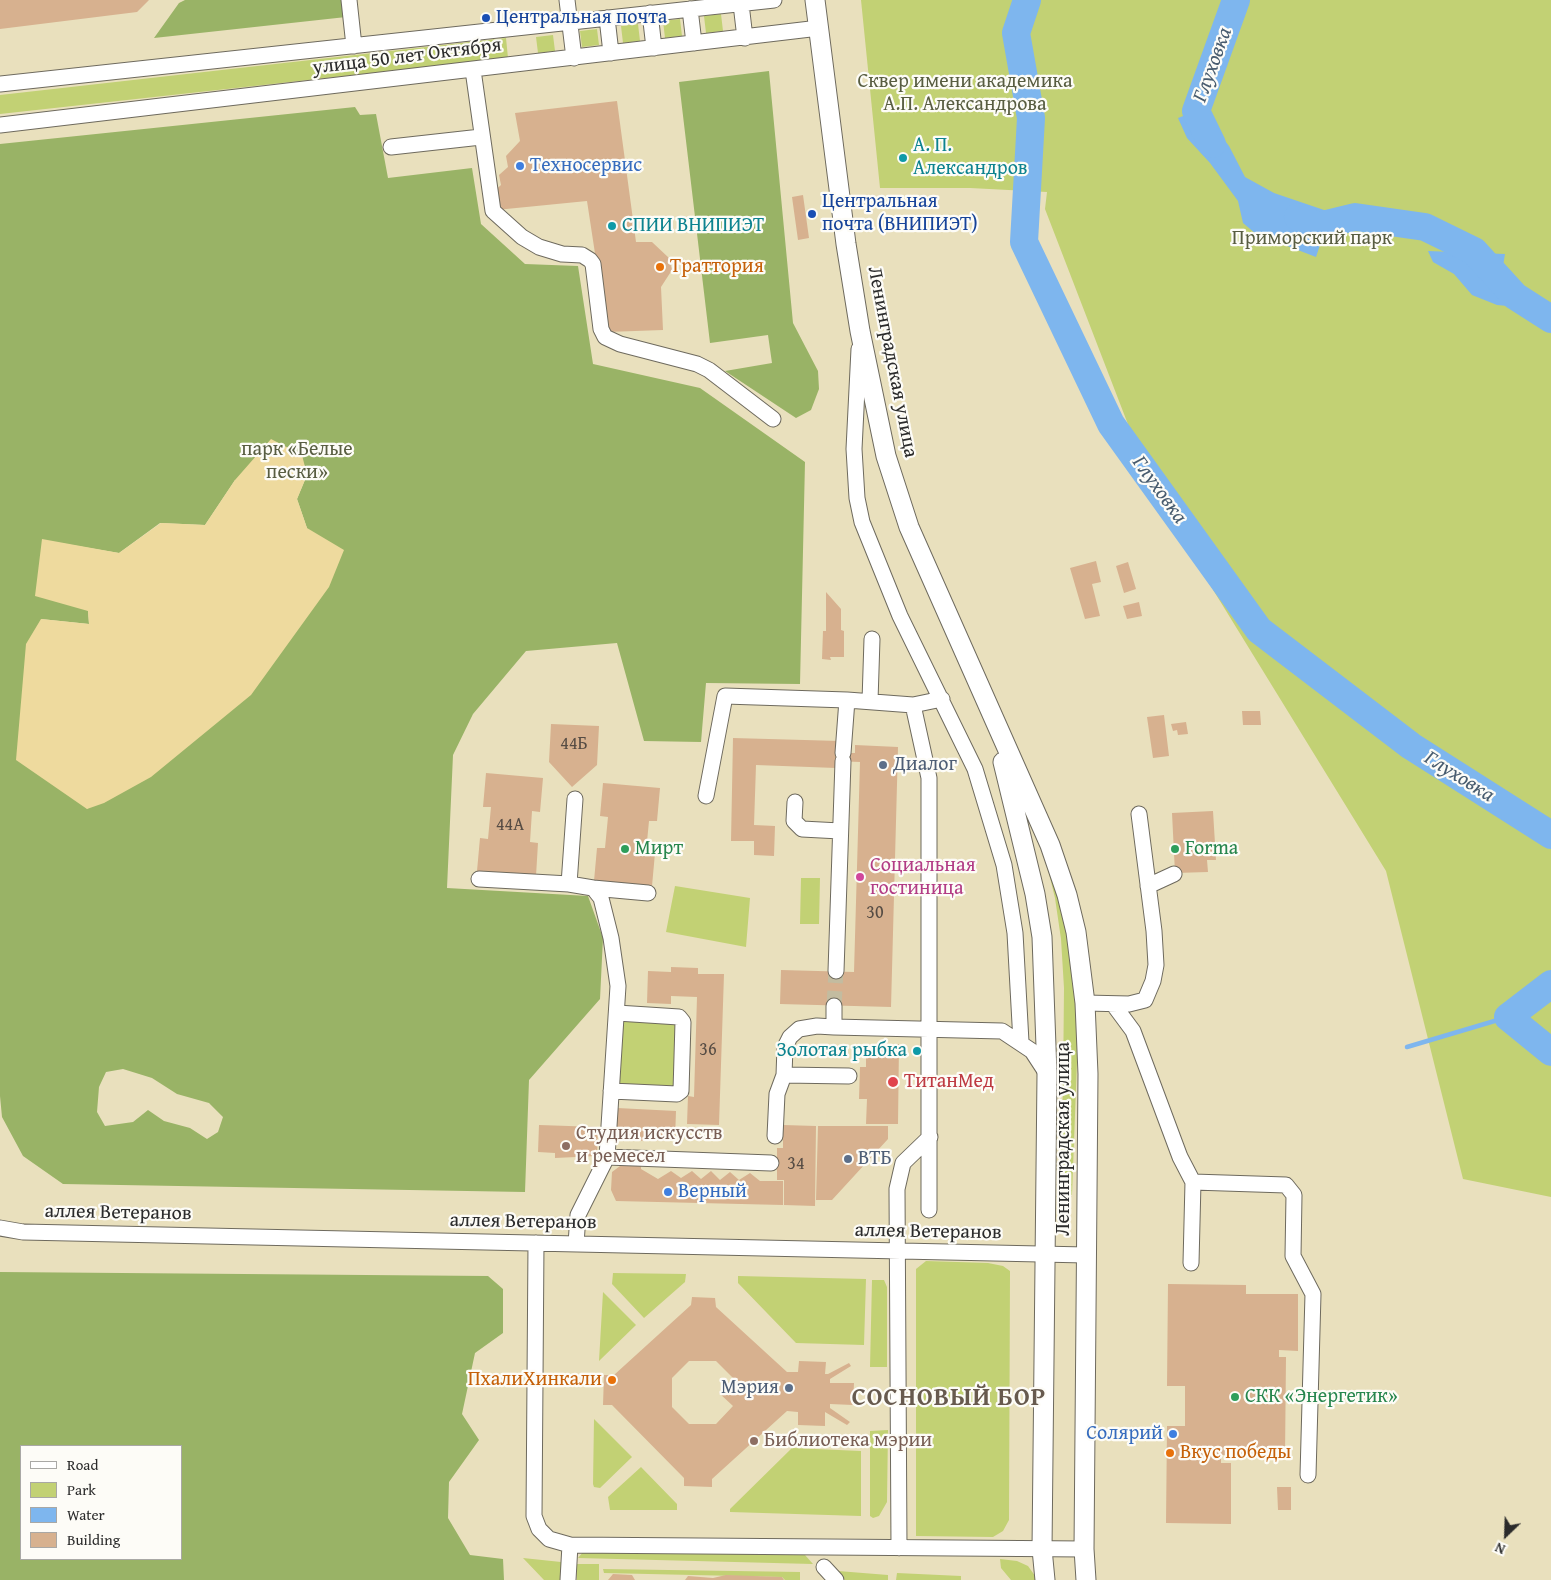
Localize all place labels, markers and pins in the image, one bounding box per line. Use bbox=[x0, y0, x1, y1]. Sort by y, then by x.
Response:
place label: Центральная почта bbox=[496, 6, 667, 30]
marker: Центральная почта bbox=[480, 12, 492, 24]
place label: А. П. Александров bbox=[913, 134, 1028, 181]
marker: А. П. Александров bbox=[897, 152, 909, 164]
place label: Техносервис bbox=[530, 154, 642, 178]
marker: Техносервис bbox=[514, 160, 526, 172]
place label: Центральная почта (ВНИПИЭТ) bbox=[822, 190, 978, 237]
marker: Центральная почта (ВНИПИЭТ) bbox=[806, 208, 818, 220]
place label: СПИИ ВНИПИЭТ bbox=[622, 214, 764, 238]
marker: СПИИ ВНИПИЭТ bbox=[606, 220, 618, 232]
place label: Траттория bbox=[670, 255, 764, 279]
marker: Траттория bbox=[654, 261, 666, 273]
place label: Диалог bbox=[893, 753, 957, 777]
marker: Диалог bbox=[877, 759, 889, 771]
place label: Мирт bbox=[635, 837, 683, 861]
place label: Forma bbox=[1185, 837, 1238, 861]
marker: Мирт bbox=[619, 843, 631, 855]
marker: Forma bbox=[1169, 843, 1181, 855]
place label: Социальная гостиница bbox=[870, 854, 976, 901]
marker: Социальная гостиница bbox=[854, 871, 866, 883]
place label: Золотая рыбка bbox=[777, 1039, 907, 1063]
marker: Золотая рыбка bbox=[911, 1045, 923, 1057]
place label: ТитанМед bbox=[904, 1070, 994, 1094]
marker: ТитанМед bbox=[886, 1075, 900, 1089]
place label: Студия искусств и ремесел bbox=[576, 1122, 723, 1169]
marker: Студия искусств и ремесел bbox=[560, 1140, 572, 1152]
place label: ВТБ bbox=[858, 1147, 892, 1171]
marker: ВТБ bbox=[842, 1153, 854, 1165]
place label: Верный bbox=[678, 1180, 747, 1204]
marker: Верный bbox=[662, 1186, 674, 1198]
place label: ПхалиХинкали bbox=[468, 1368, 602, 1392]
marker: ПхалиХинкали bbox=[606, 1374, 618, 1386]
place label: Мэрия bbox=[721, 1376, 779, 1400]
marker: Мэрия bbox=[783, 1382, 795, 1394]
place label: СКК «Энергетик» bbox=[1245, 1385, 1398, 1409]
marker: СКК «Энергетик» bbox=[1229, 1391, 1241, 1403]
place label: Солярий bbox=[1086, 1422, 1163, 1446]
marker: Солярий bbox=[1167, 1428, 1179, 1440]
place label: Библиотека мэрии bbox=[764, 1429, 932, 1453]
marker: Библиотека мэрии bbox=[748, 1435, 760, 1447]
place label: Вкус победы bbox=[1180, 1441, 1291, 1465]
marker: Вкус победы bbox=[1164, 1447, 1176, 1459]

